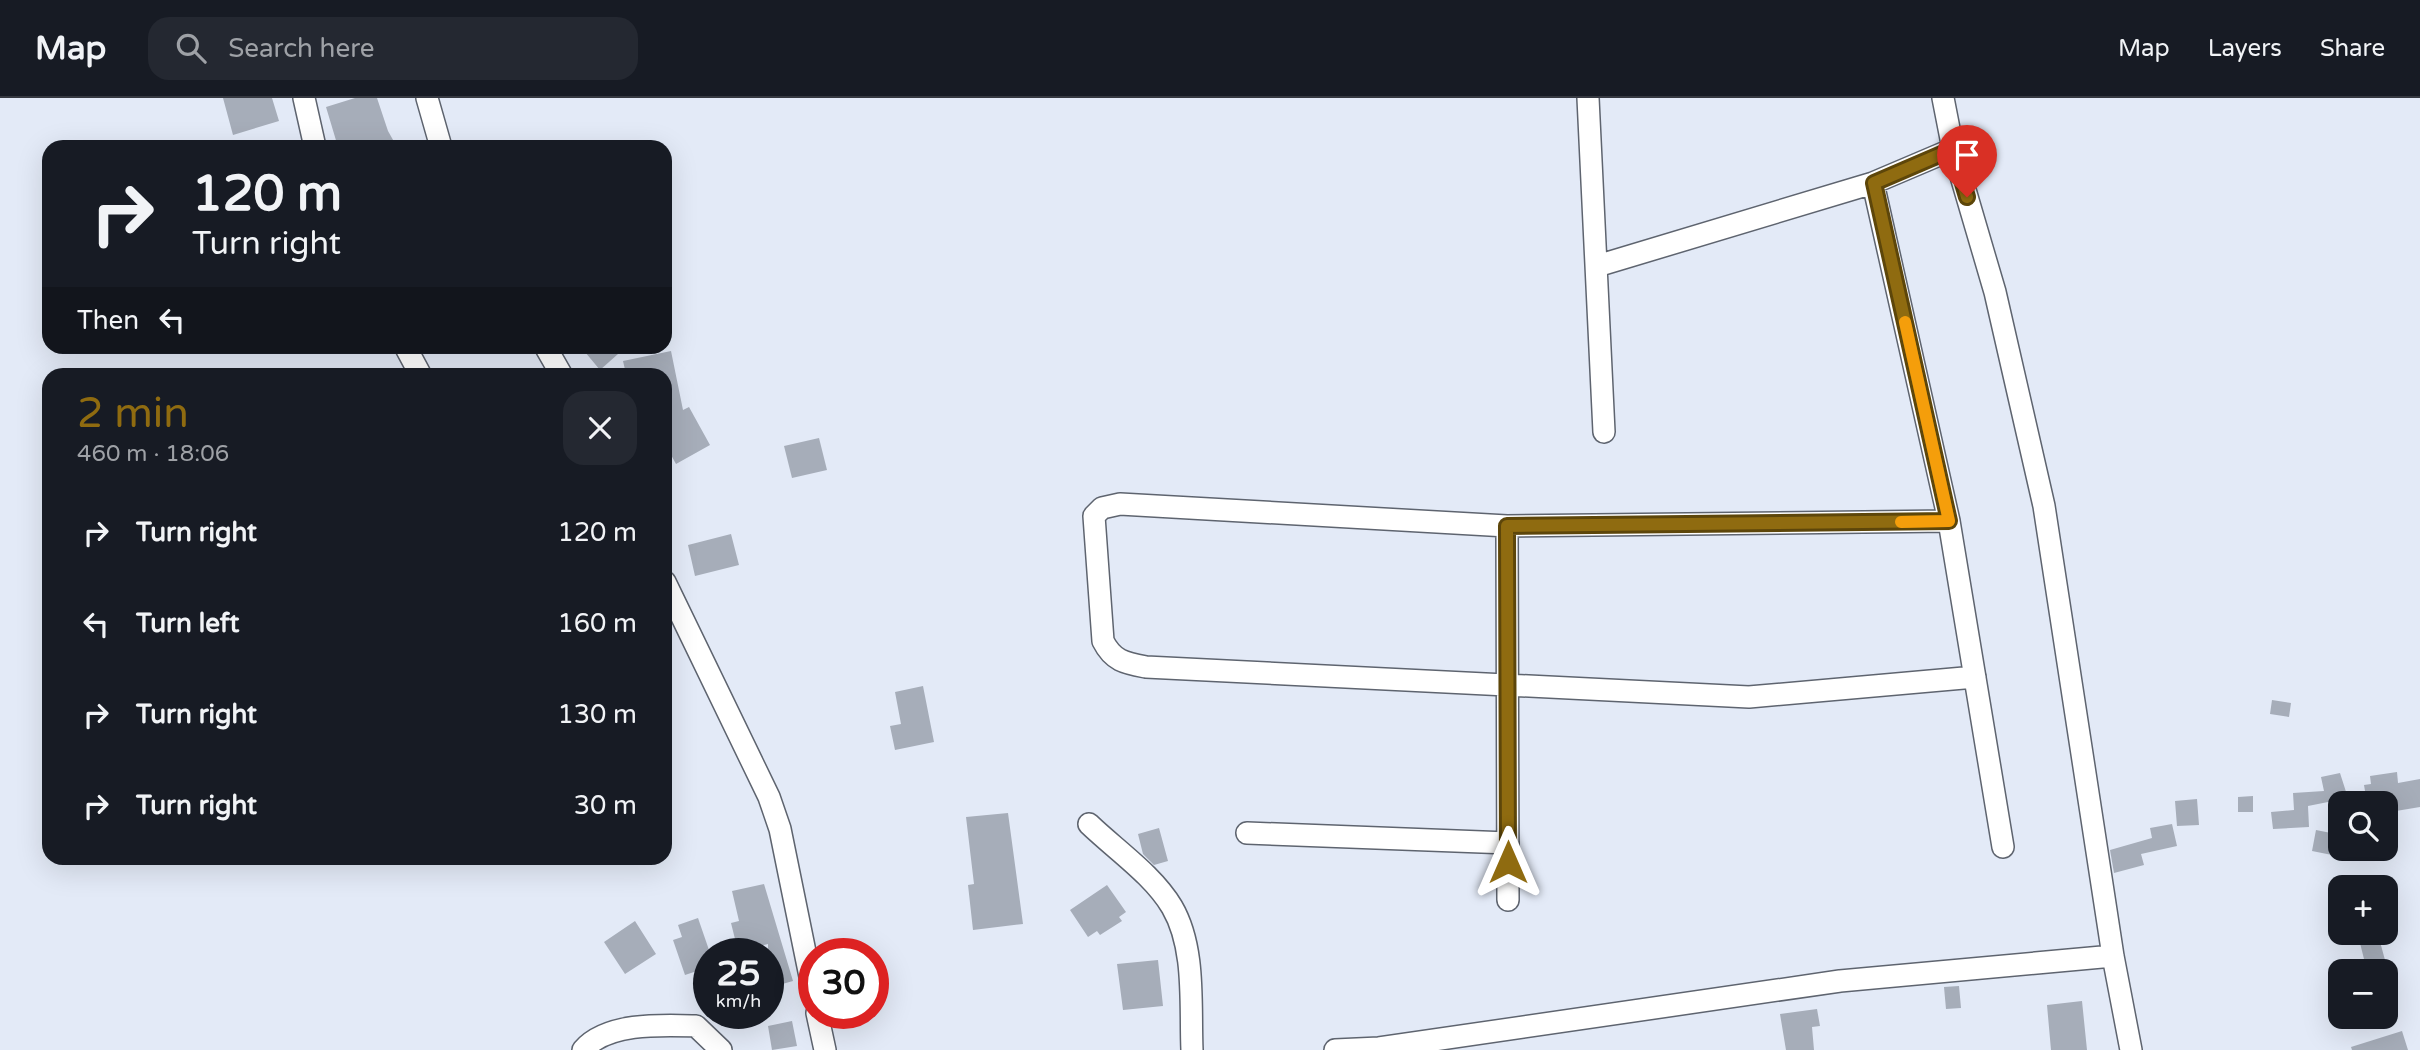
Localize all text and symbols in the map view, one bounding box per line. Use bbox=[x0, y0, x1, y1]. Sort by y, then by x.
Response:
search box bbox=[148, 17, 638, 80]
text: Map bbox=[35, 29, 106, 68]
icon: search bbox=[172, 29, 210, 67]
text: Search here bbox=[228, 33, 374, 64]
text: Map bbox=[2118, 34, 2170, 63]
text: Layers bbox=[2208, 34, 2282, 63]
text: Share bbox=[2320, 34, 2385, 63]
pin bbox=[1937, 125, 1997, 197]
icon: arrive bbox=[1948, 136, 1986, 174]
text: 120 m bbox=[192, 165, 342, 224]
icon: right bbox=[77, 168, 168, 259]
text: Turn right bbox=[192, 225, 341, 263]
icon: left bbox=[153, 301, 191, 339]
text: Then bbox=[77, 305, 139, 336]
text: 2 min bbox=[77, 388, 189, 439]
button: close bbox=[563, 391, 637, 465]
text: 460 m · 18:06 bbox=[77, 440, 229, 468]
icon: right bbox=[77, 514, 115, 552]
text: Turn right bbox=[136, 517, 257, 548]
text: 120 m bbox=[557, 517, 637, 548]
icon: left bbox=[77, 605, 115, 643]
text: Turn left bbox=[136, 608, 239, 639]
text: 160 m bbox=[557, 608, 637, 639]
icon: right bbox=[77, 696, 115, 734]
text: Turn right bbox=[136, 699, 257, 730]
text: 130 m bbox=[557, 699, 637, 730]
icon: right bbox=[77, 787, 115, 825]
text: Turn right bbox=[136, 790, 257, 821]
text: 30 m bbox=[574, 790, 637, 821]
map controls bbox=[2328, 791, 2398, 1029]
button: search bbox=[2328, 791, 2398, 861]
position arrow bbox=[1471, 825, 1545, 899]
button: + bbox=[2328, 875, 2398, 945]
speed limit sign: 30 bbox=[798, 938, 889, 1029]
text: 25 bbox=[717, 953, 760, 995]
button: − bbox=[2328, 959, 2398, 1029]
text: km/h bbox=[716, 990, 761, 1012]

